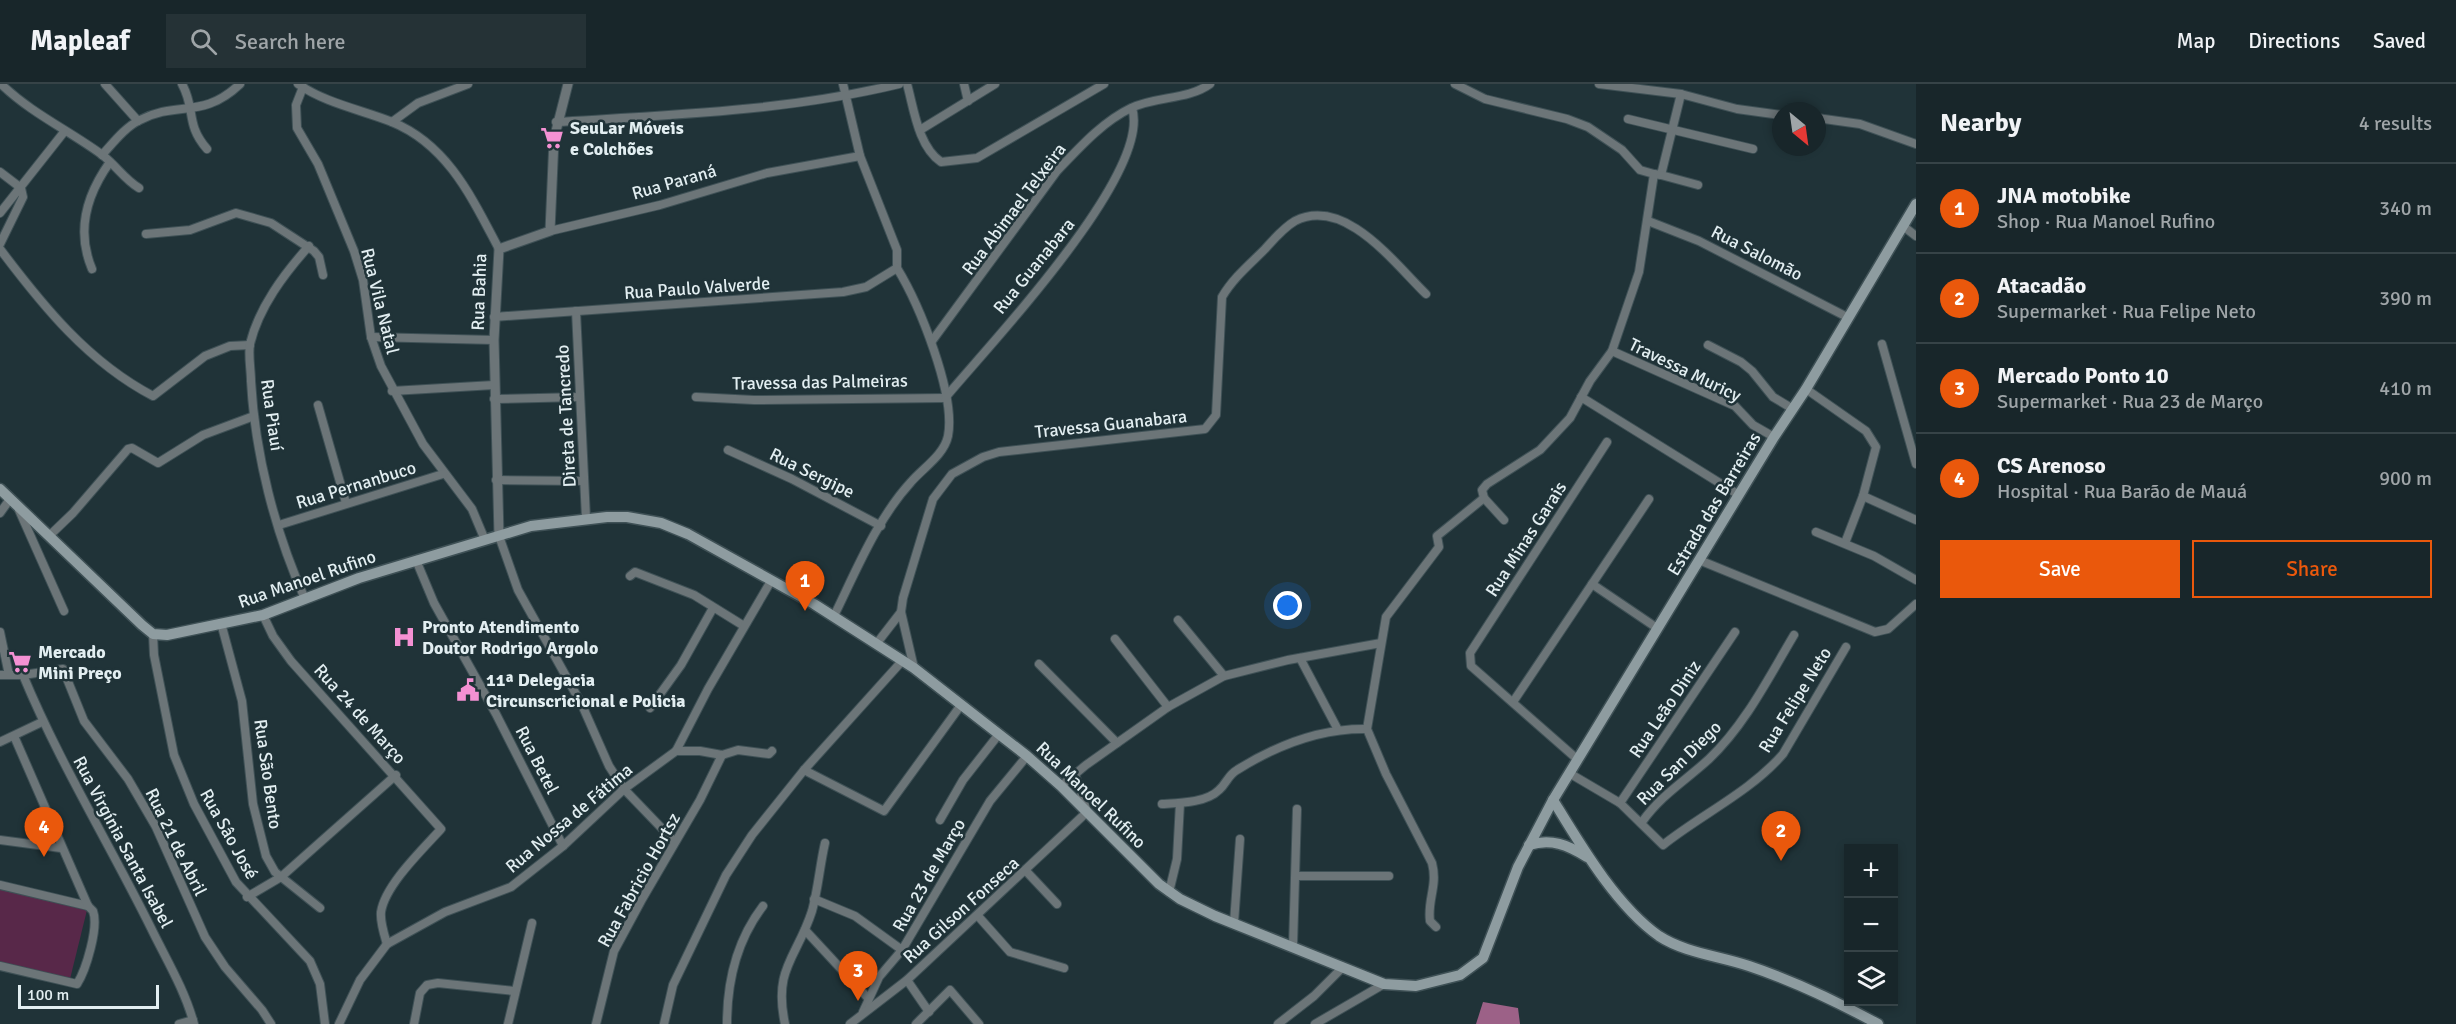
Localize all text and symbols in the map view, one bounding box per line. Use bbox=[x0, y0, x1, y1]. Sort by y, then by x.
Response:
search box bbox=[166, 14, 586, 68]
text: Mapleaf bbox=[30, 24, 130, 58]
icon: search bbox=[187, 25, 220, 58]
text: Search here bbox=[235, 28, 346, 55]
text: Map bbox=[2177, 28, 2215, 54]
text: Directions bbox=[2248, 28, 2340, 54]
text: Saved bbox=[2373, 28, 2426, 54]
north arrow bbox=[1772, 102, 1826, 156]
text: Nearby bbox=[1940, 107, 2021, 139]
text: 4 results bbox=[2359, 111, 2432, 136]
place label: SeuLar Móveis e Colchões bbox=[570, 117, 684, 160]
supermarket icon: SeuLar Móveis e Colchões bbox=[539, 125, 565, 151]
street label: Rua Abimael Telxeira bbox=[957, 139, 1071, 279]
street label: Rua Paraná bbox=[629, 159, 719, 205]
text: JNA motobike bbox=[1997, 182, 2131, 209]
text: 1 bbox=[1954, 196, 1965, 221]
text: 340 m bbox=[2379, 196, 2432, 221]
text: Shop · Rua Manoel Rufino bbox=[1997, 209, 2215, 234]
street label: Rua Guanabara bbox=[989, 214, 1079, 318]
street label: Rua Salomão bbox=[1708, 221, 1806, 285]
street label: Rua Vila Natal bbox=[356, 246, 404, 356]
street label: Rua Bahia bbox=[467, 253, 491, 331]
street label: Rua Paulo Valverde bbox=[623, 272, 771, 304]
text: Atacadão bbox=[1997, 272, 2086, 299]
text: 2 bbox=[1954, 286, 1965, 311]
text: 390 m bbox=[2379, 286, 2432, 311]
text: Supermarket · Rua Felipe Neto bbox=[1997, 299, 2256, 324]
street label: Travessa Muricy bbox=[1625, 333, 1745, 407]
street label: Direta de Tancredo bbox=[551, 344, 581, 488]
text: Mercado Ponto 10 bbox=[1997, 362, 2169, 389]
street label: Travessa das Palmeiras bbox=[732, 369, 908, 395]
text: 3 bbox=[1954, 376, 1965, 401]
text: 410 m bbox=[2379, 376, 2432, 401]
street label: Rua Piauí bbox=[256, 378, 288, 452]
text: Supermarket · Rua 23 de Março bbox=[1997, 389, 2263, 414]
street label: Travessa Guanabara bbox=[1034, 405, 1188, 443]
street label: Estrada das Barreiras bbox=[1663, 428, 1766, 580]
street label: Rua Sergipe bbox=[766, 443, 858, 503]
text: CS Arenoso bbox=[1997, 452, 2106, 479]
street label: Rua Pernanbuco bbox=[293, 456, 419, 514]
text: 4 bbox=[1954, 466, 1965, 491]
text: 900 m bbox=[2379, 466, 2432, 491]
street label: Rua Minas Garais bbox=[1481, 477, 1571, 601]
text: Hospital · Rua Barão de Mauá bbox=[1997, 479, 2247, 504]
button: Save bbox=[1940, 540, 2180, 598]
button: Share bbox=[2192, 540, 2432, 598]
street label: Rua Manoel Rufino bbox=[235, 545, 379, 613]
pin: 1 bbox=[786, 562, 824, 611]
your location bbox=[1273, 591, 1302, 620]
place label: Pronto Atendimento Doutor Rodrigo Argolo bbox=[422, 616, 598, 659]
hospital icon: Pronto Atendimento Doutor Rodrigo Argolo bbox=[391, 624, 417, 650]
place label: Mercado Mini Preço bbox=[38, 641, 122, 684]
street label: Rua Felipe Neto bbox=[1754, 643, 1836, 757]
supermarket icon: Mercado Mini Preço bbox=[7, 649, 33, 675]
street label: Rua Leão Diniz bbox=[1624, 656, 1706, 762]
street label: Rua 24 de Março bbox=[309, 659, 411, 769]
place label: 11ª Delegacia Circunscricional e Policia bbox=[486, 669, 686, 712]
public building icon: 11ª Delegacia Circunscricional e Policia bbox=[455, 677, 481, 703]
street label: Rua San Diego bbox=[1632, 716, 1726, 810]
street label: Rua São Bento bbox=[249, 718, 287, 830]
street label: Rua Betel bbox=[510, 722, 564, 798]
street label: Rua Manoel Rufino bbox=[1031, 737, 1151, 853]
street label: Rua Virgínia Santa Isabel bbox=[68, 752, 178, 932]
street label: Rua Nossa de Fátima bbox=[501, 759, 637, 877]
street label: Rua 21 de Abril bbox=[140, 785, 212, 899]
street label: Rua Sâo José bbox=[195, 785, 263, 883]
pin: 4 bbox=[24, 808, 63, 857]
street label: Rua Fabricio Hortsz bbox=[593, 809, 685, 951]
pin: 2 bbox=[1762, 812, 1800, 861]
street label: Rua 23 de Março bbox=[888, 815, 970, 935]
map controls bbox=[1844, 844, 1898, 1006]
button: + bbox=[1844, 844, 1898, 898]
street label: Rua Gilson Fonseca bbox=[898, 852, 1024, 968]
button: − bbox=[1844, 898, 1898, 952]
pin: 3 bbox=[838, 952, 878, 1001]
button: layers bbox=[1844, 952, 1898, 1006]
scale bar bbox=[18, 982, 159, 1010]
text: 100 m bbox=[27, 985, 69, 1005]

